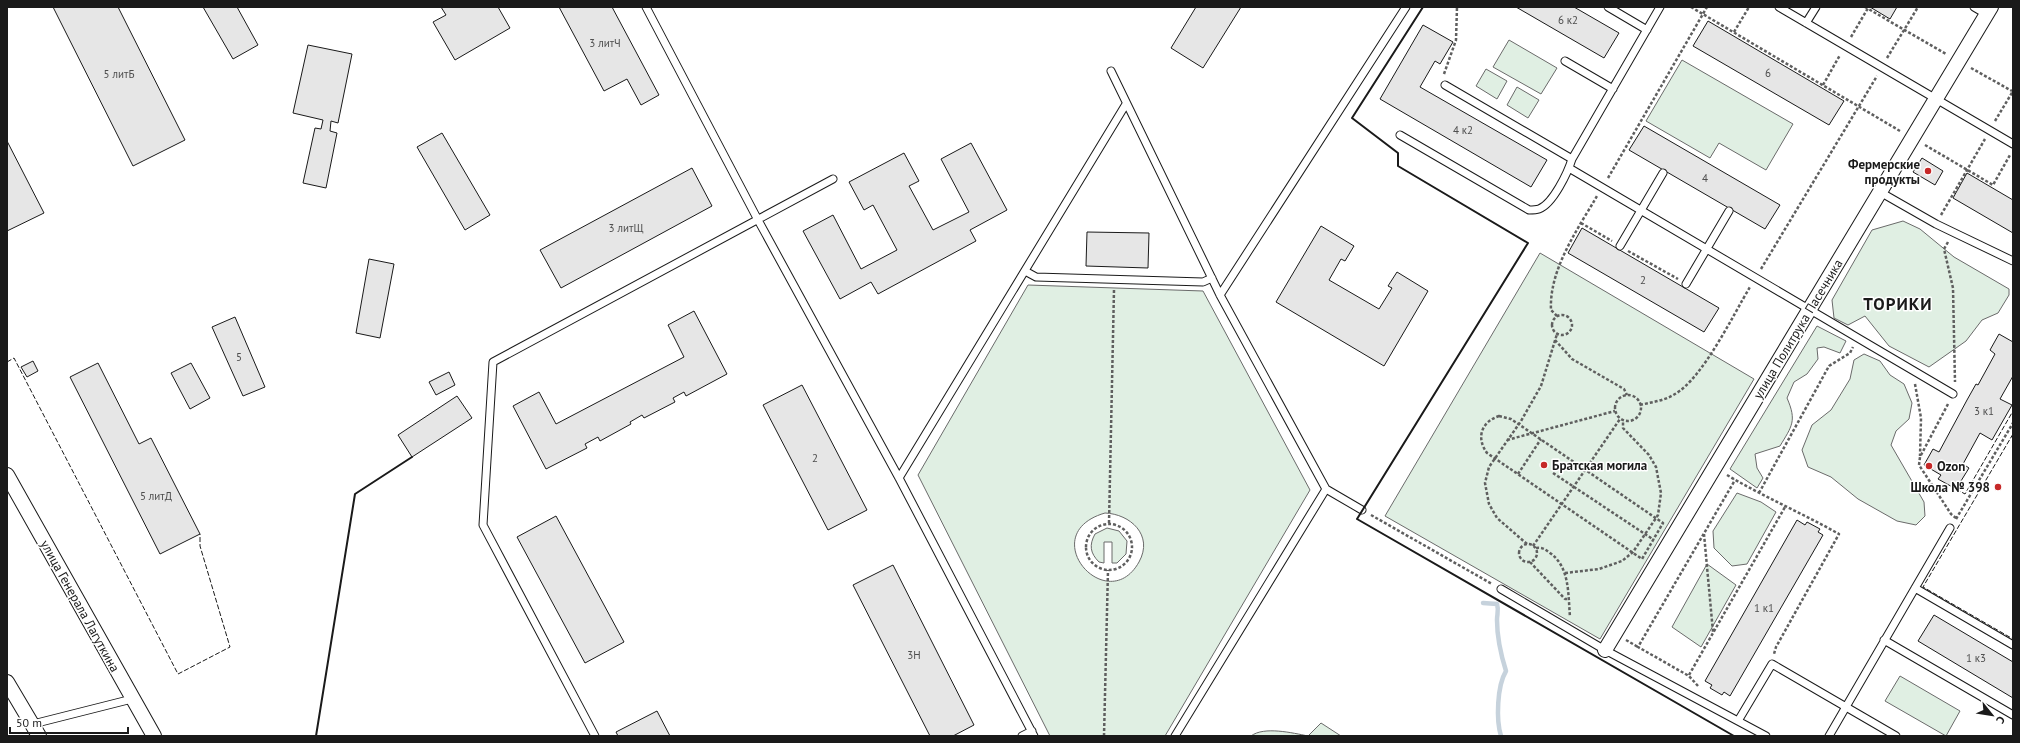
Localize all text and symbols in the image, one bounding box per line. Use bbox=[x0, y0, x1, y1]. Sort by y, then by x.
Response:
house number: 6 к2 bbox=[1558, 13, 1578, 27]
house number: 3 литЧ bbox=[589, 36, 621, 50]
house number: 6 bbox=[1765, 66, 1771, 80]
house number: 5 литБ bbox=[104, 67, 134, 81]
house number: 4 к2 bbox=[1453, 123, 1473, 137]
place label: Фермерские продукты bbox=[1848, 156, 1920, 188]
marker: Фермерские продукты bbox=[1923, 166, 1933, 176]
house number: 4 bbox=[1702, 171, 1708, 185]
house number: 3 литЩ bbox=[609, 221, 643, 235]
street label: улица Политрука Пасечника bbox=[1749, 256, 1847, 402]
house number: 2 bbox=[1640, 273, 1646, 287]
district label: ТОРИКИ bbox=[1863, 293, 1933, 315]
house number: 5 bbox=[236, 350, 242, 364]
house number: 3 к1 bbox=[1974, 404, 1994, 418]
house number: 2 bbox=[812, 451, 818, 465]
place label: Братская могила bbox=[1552, 457, 1647, 474]
place label: Ozon bbox=[1937, 458, 1965, 475]
marker: Братская могила bbox=[1539, 460, 1549, 470]
marker: Ozon bbox=[1924, 461, 1934, 471]
place label: Школа № 398 bbox=[1910, 479, 1990, 496]
marker: Школа № 398 bbox=[1993, 482, 2003, 492]
house number: 5 литД bbox=[140, 489, 173, 503]
street label: улица Генерала Лагуткина bbox=[37, 537, 123, 675]
house number: 1 к1 bbox=[1754, 601, 1774, 615]
house number: 3Н bbox=[907, 648, 921, 662]
house number: 1 к3 bbox=[1966, 651, 1986, 665]
north arrow bbox=[1972, 695, 2012, 735]
scale bar bbox=[10, 709, 128, 735]
text: С bbox=[1993, 714, 2008, 726]
text: 50 m bbox=[16, 715, 42, 730]

